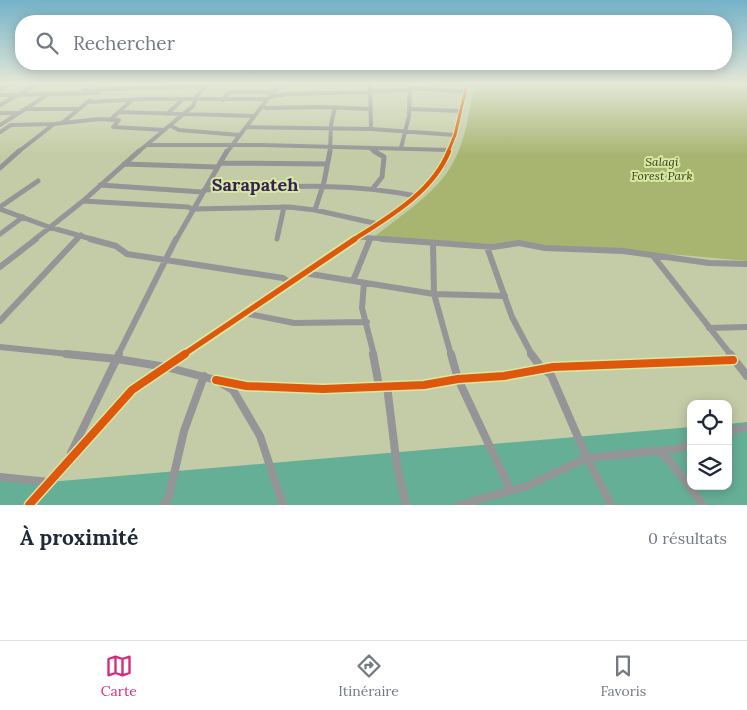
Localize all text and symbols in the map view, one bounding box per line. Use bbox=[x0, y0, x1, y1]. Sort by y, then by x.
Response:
search box bbox=[15, 15, 732, 70]
icon: search bbox=[33, 29, 61, 57]
text: Rechercher bbox=[73, 31, 175, 55]
park label: Salagi Forest Park bbox=[631, 154, 693, 183]
district label: Sarapateh bbox=[212, 173, 298, 196]
map controls bbox=[687, 400, 732, 490]
button: locate bbox=[687, 400, 732, 445]
button: layers bbox=[687, 445, 732, 490]
text: À proximité bbox=[20, 524, 138, 551]
text: 0 résultats bbox=[648, 528, 727, 548]
tab: Carte bbox=[101, 652, 137, 700]
tab: Itinéraire bbox=[338, 652, 399, 700]
tab: Favoris bbox=[600, 652, 646, 700]

